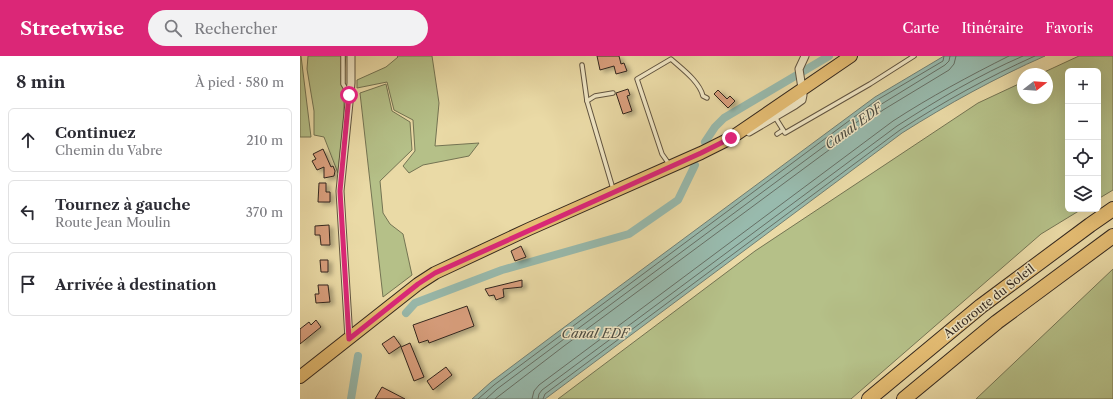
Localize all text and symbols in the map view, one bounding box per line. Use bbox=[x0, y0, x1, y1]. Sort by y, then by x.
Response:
search box bbox=[148, 10, 428, 46]
text: Streetwise bbox=[20, 17, 124, 40]
icon: search bbox=[162, 17, 184, 39]
text: Rechercher bbox=[194, 19, 277, 38]
text: Carte bbox=[903, 19, 939, 37]
text: Itinéraire bbox=[961, 19, 1023, 37]
text: Favoris bbox=[1045, 19, 1093, 37]
north arrow bbox=[1017, 68, 1053, 104]
map controls bbox=[1065, 68, 1101, 212]
button: + bbox=[1065, 68, 1101, 104]
text: 8 min bbox=[16, 72, 65, 92]
text: À pied · 580 m bbox=[195, 74, 284, 90]
route start bbox=[340, 86, 358, 104]
water label: Canal EDF bbox=[821, 99, 886, 152]
button: − bbox=[1065, 104, 1101, 140]
text: Continuez bbox=[55, 123, 136, 142]
icon: ahead bbox=[17, 129, 39, 151]
route end bbox=[722, 129, 740, 147]
text: 210 m bbox=[246, 132, 283, 148]
button: locate bbox=[1065, 140, 1101, 176]
text: Chemin du Vabre bbox=[55, 142, 162, 158]
button: layers bbox=[1065, 176, 1101, 212]
text: Tournez à gauche bbox=[55, 195, 191, 214]
icon: left bbox=[17, 201, 39, 223]
text: 370 m bbox=[246, 204, 283, 220]
text: Route Jean Moulin bbox=[55, 214, 171, 230]
street label: Autoroute du Soleil bbox=[940, 261, 1038, 342]
icon: arrive bbox=[17, 273, 39, 295]
text: Arrivée à destination bbox=[55, 275, 217, 294]
water label: Canal EDF bbox=[561, 325, 630, 341]

